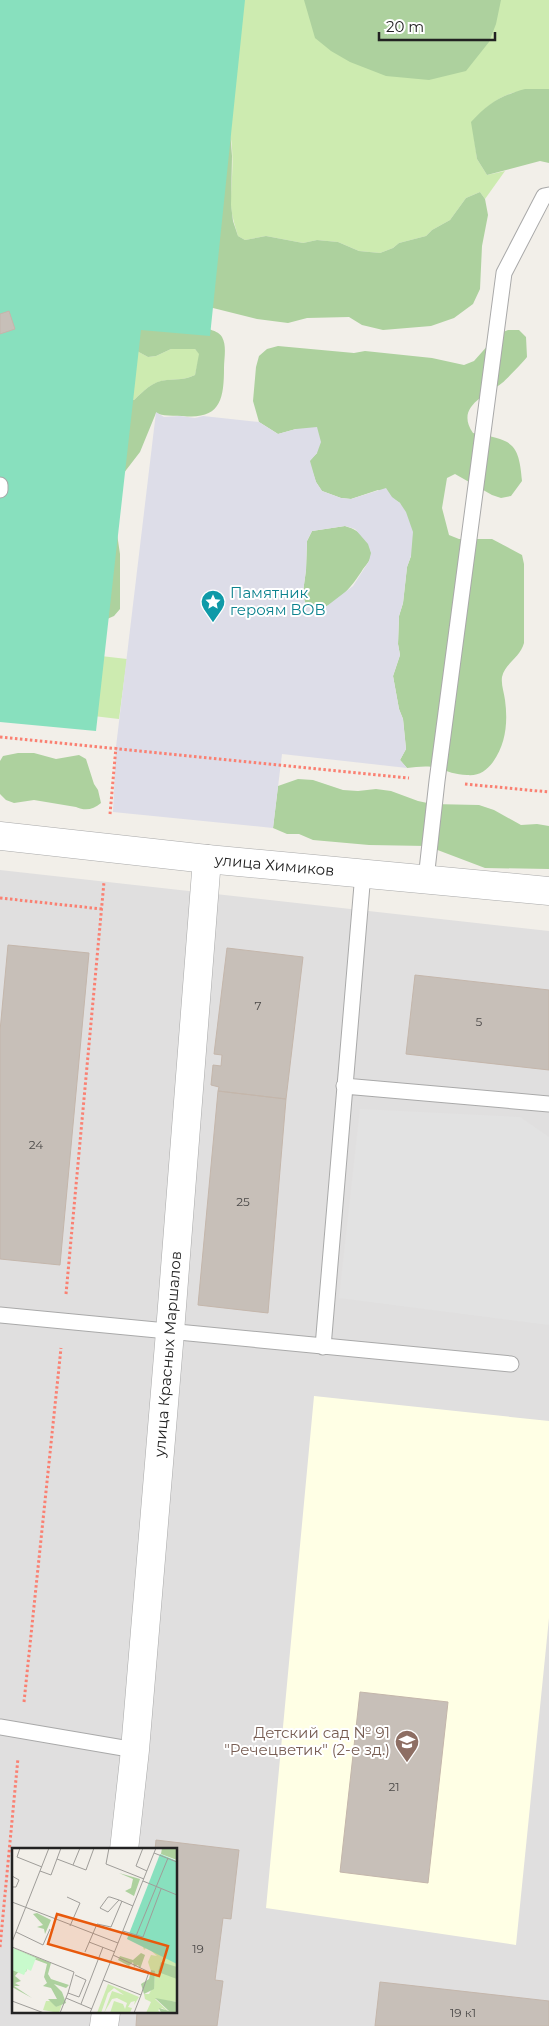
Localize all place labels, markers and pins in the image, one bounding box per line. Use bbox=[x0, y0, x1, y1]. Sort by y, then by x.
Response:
place label: Памятник героям ВОВ bbox=[230, 583, 326, 619]
place icon: Памятник героям ВОВ bbox=[200, 589, 226, 623]
place label: Детский сад № 91 "Речецветик" (2-е зд.) bbox=[224, 1723, 390, 1759]
school or university icon: Детский сад № 91 "Речецветик" (2-е зд.) bbox=[394, 1729, 420, 1763]

